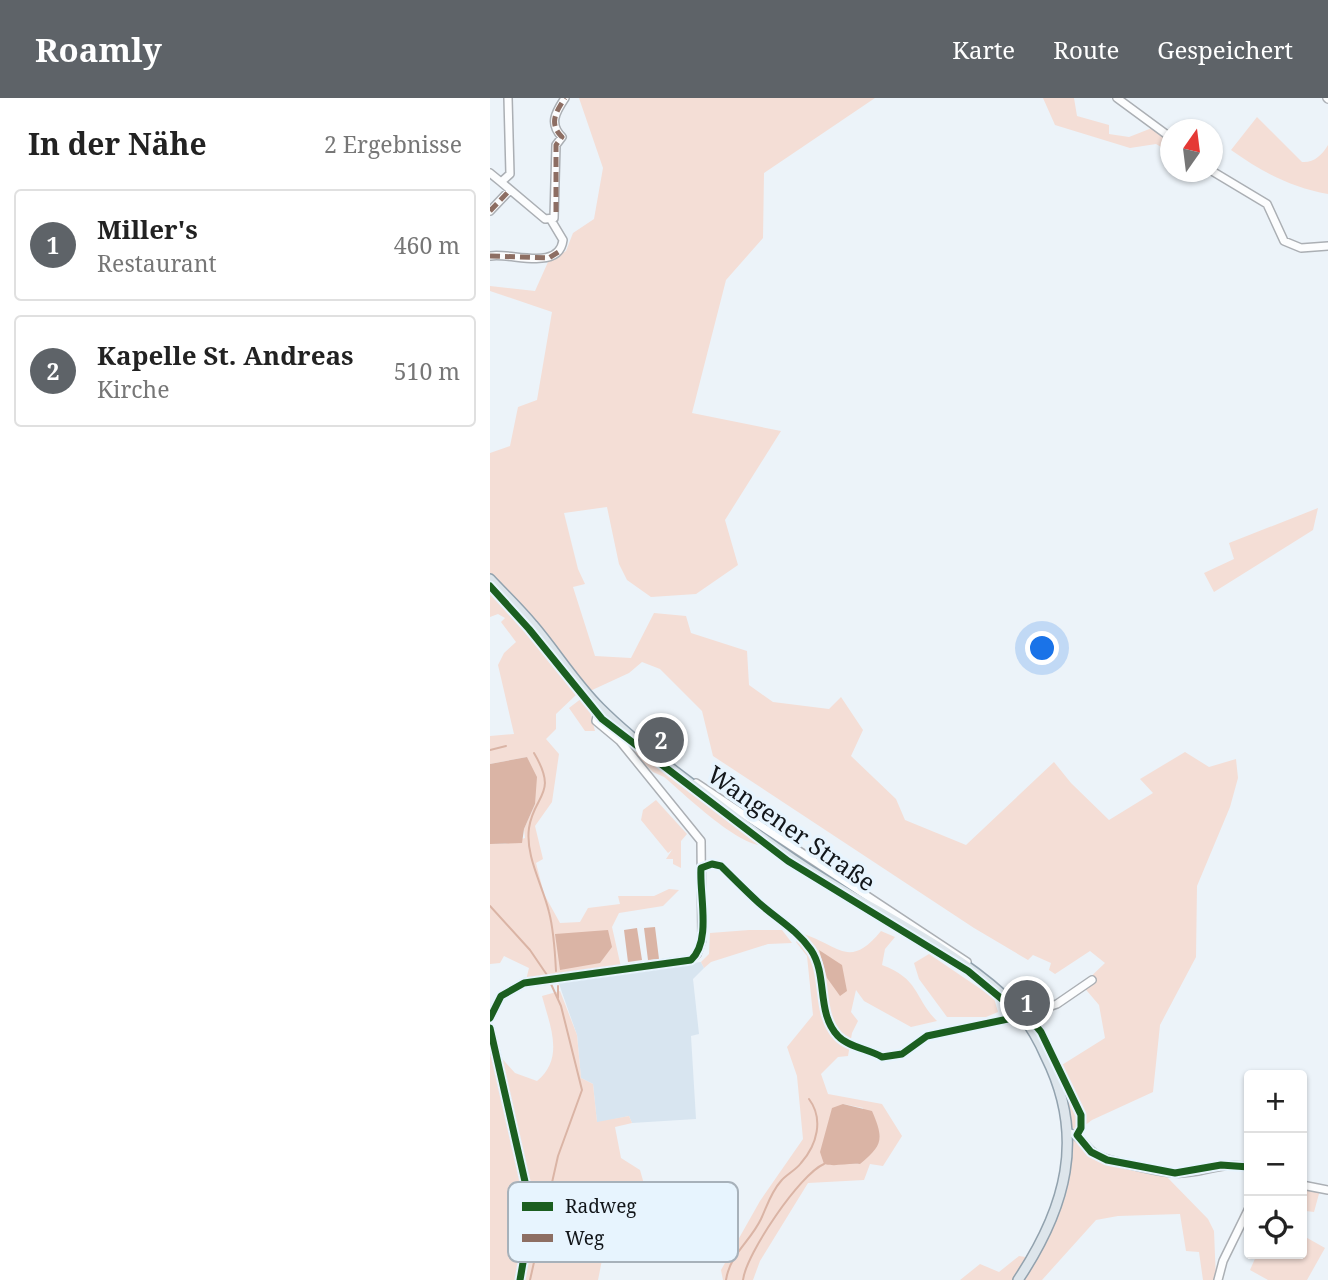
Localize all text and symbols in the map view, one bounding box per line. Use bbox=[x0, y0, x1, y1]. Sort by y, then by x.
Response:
text: Roamly bbox=[35, 27, 162, 72]
text: Karte bbox=[952, 33, 1015, 66]
text: Route bbox=[1053, 33, 1119, 66]
text: Gespeichert bbox=[1157, 33, 1293, 66]
north arrow bbox=[1160, 119, 1223, 182]
text: In der Nähe bbox=[28, 123, 207, 164]
text: 2 Ergebnisse bbox=[324, 128, 462, 160]
text: Miller's bbox=[97, 211, 198, 247]
text: 1 bbox=[47, 229, 60, 261]
text: 460 m bbox=[394, 229, 460, 261]
text: Restaurant bbox=[97, 247, 217, 279]
text: Kapelle St. Andreas bbox=[97, 337, 354, 373]
text: 2 bbox=[47, 355, 60, 387]
text: 510 m bbox=[394, 355, 460, 387]
text: Kirche bbox=[97, 373, 170, 405]
your location bbox=[1025, 631, 1059, 665]
pin: 2 bbox=[638, 714, 684, 766]
street label: Wangener Straße bbox=[701, 757, 883, 898]
pin: 1 bbox=[1004, 977, 1050, 1029]
map controls bbox=[1244, 1070, 1307, 1259]
button: + bbox=[1244, 1070, 1307, 1133]
button: − bbox=[1244, 1133, 1307, 1196]
legend bbox=[508, 1182, 738, 1262]
text: Radweg bbox=[565, 1193, 637, 1219]
button: locate bbox=[1244, 1196, 1307, 1259]
text: Weg bbox=[565, 1225, 604, 1251]

